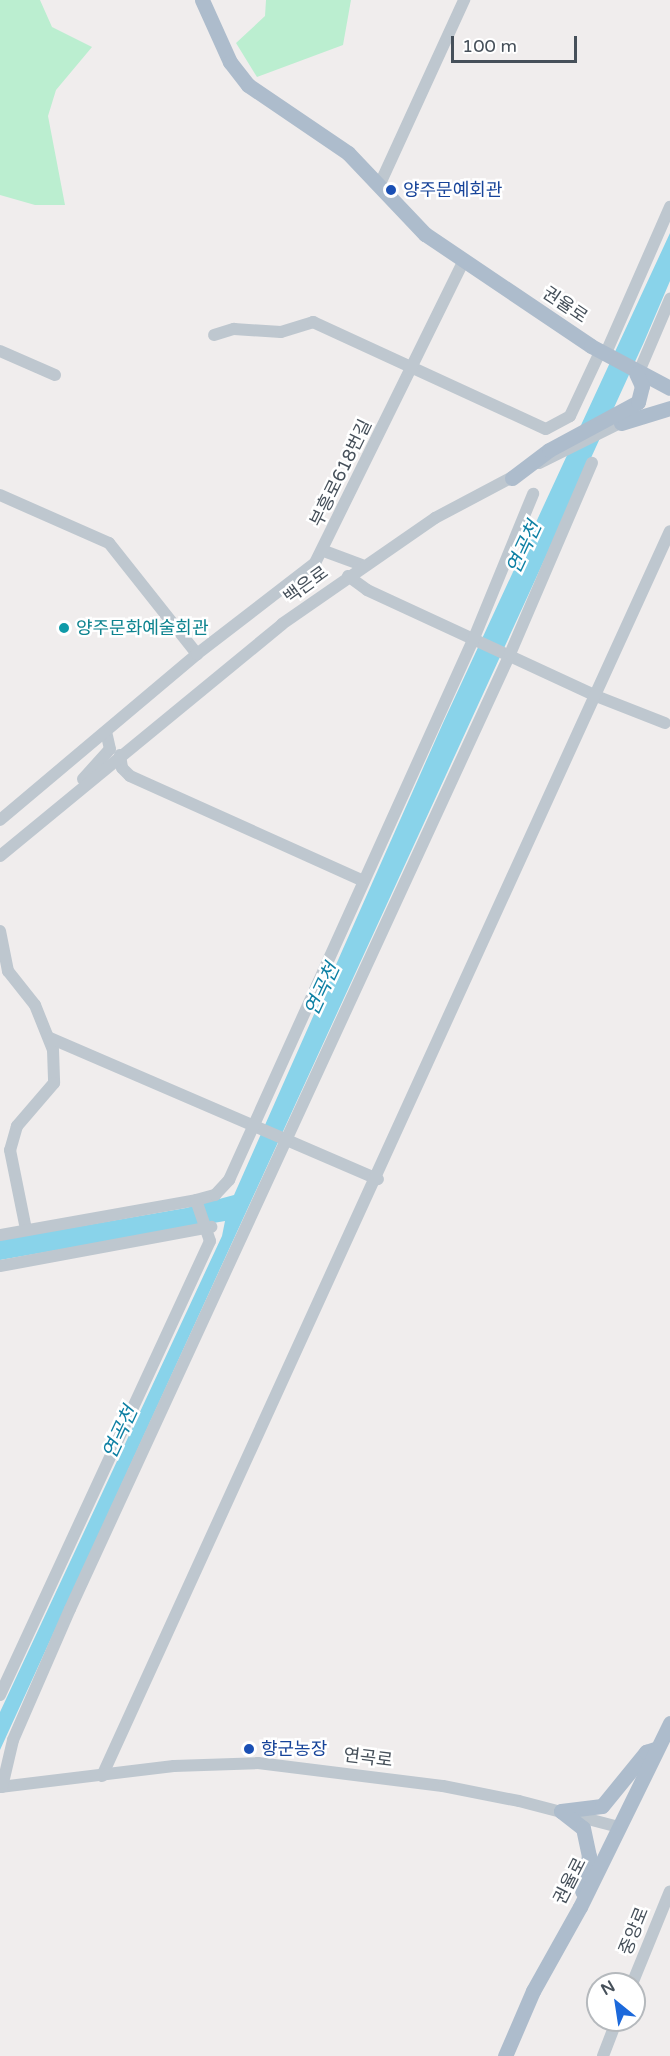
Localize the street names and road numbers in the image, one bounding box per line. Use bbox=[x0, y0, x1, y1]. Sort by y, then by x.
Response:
street label: 권율로 bbox=[538, 282, 592, 328]
street label: 부흥로618번길 bbox=[306, 416, 376, 530]
street label: 백은로 bbox=[280, 562, 332, 608]
street label: 연곡로 bbox=[342, 1744, 394, 1772]
street label: 권율로 bbox=[549, 1854, 591, 1908]
street label: 중앙로 bbox=[615, 1904, 653, 1958]

